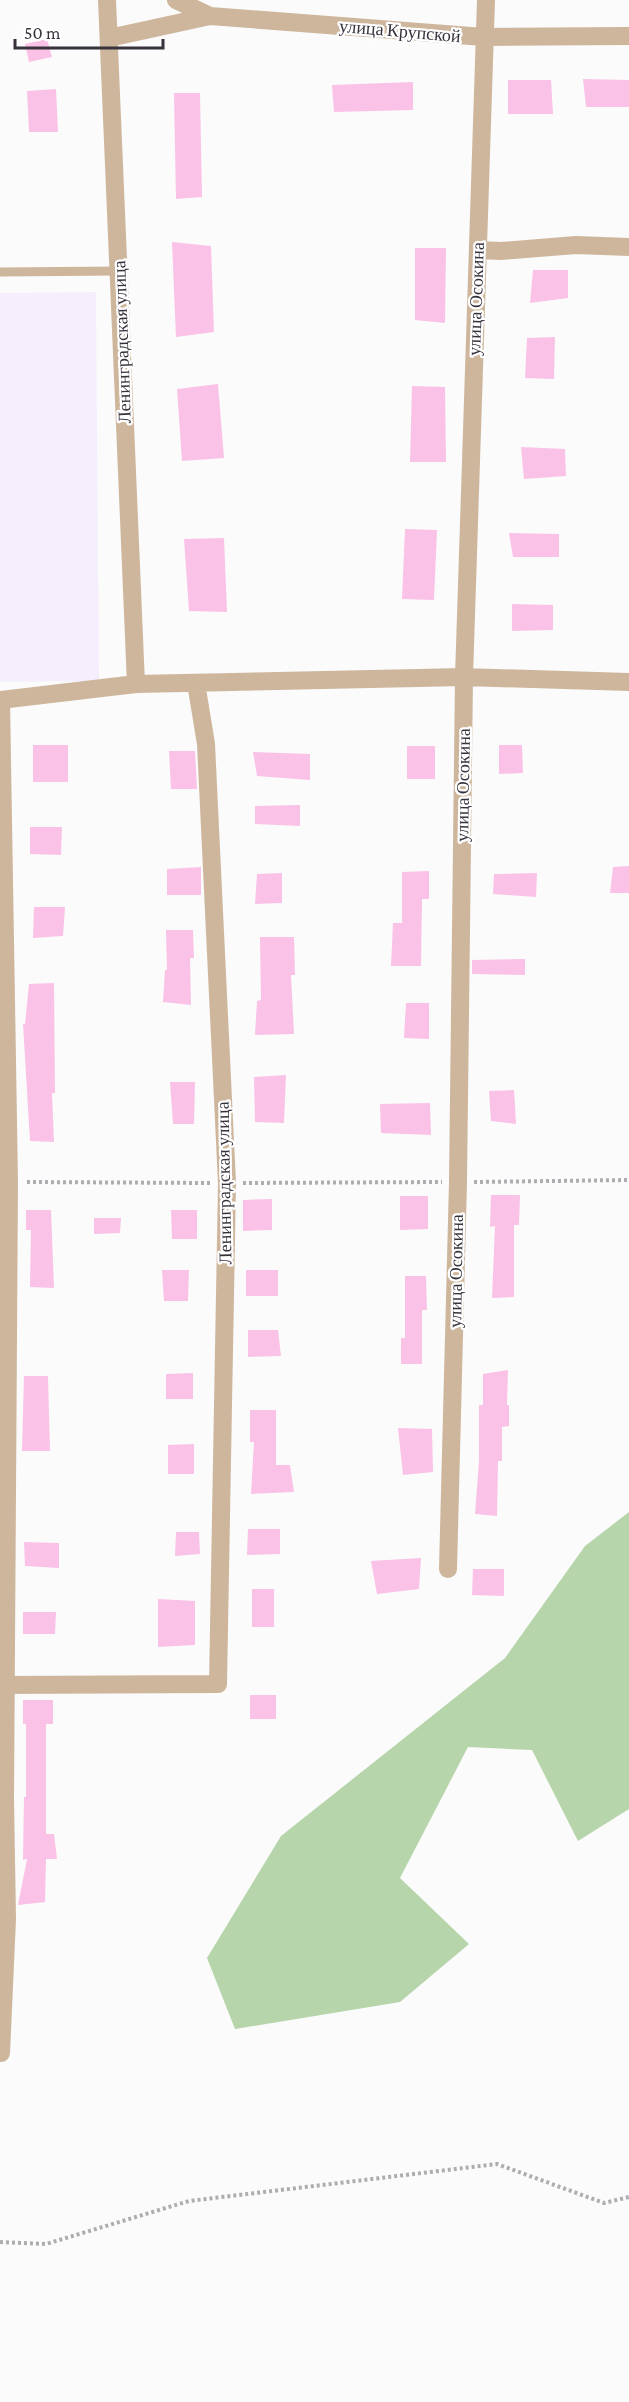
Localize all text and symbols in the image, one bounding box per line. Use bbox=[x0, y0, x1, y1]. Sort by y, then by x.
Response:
scale bar bbox=[15, 12, 164, 50]
street label: улица Крупской bbox=[339, 16, 462, 46]
text: 50 m bbox=[24, 23, 61, 43]
street label: улица Осокина bbox=[464, 242, 488, 356]
street label: Ленинградская улица bbox=[109, 260, 135, 424]
street label: улица Осокина bbox=[452, 728, 474, 842]
street label: Ленинградская улица bbox=[213, 1101, 235, 1265]
street label: улица Осокина bbox=[445, 1214, 467, 1328]

